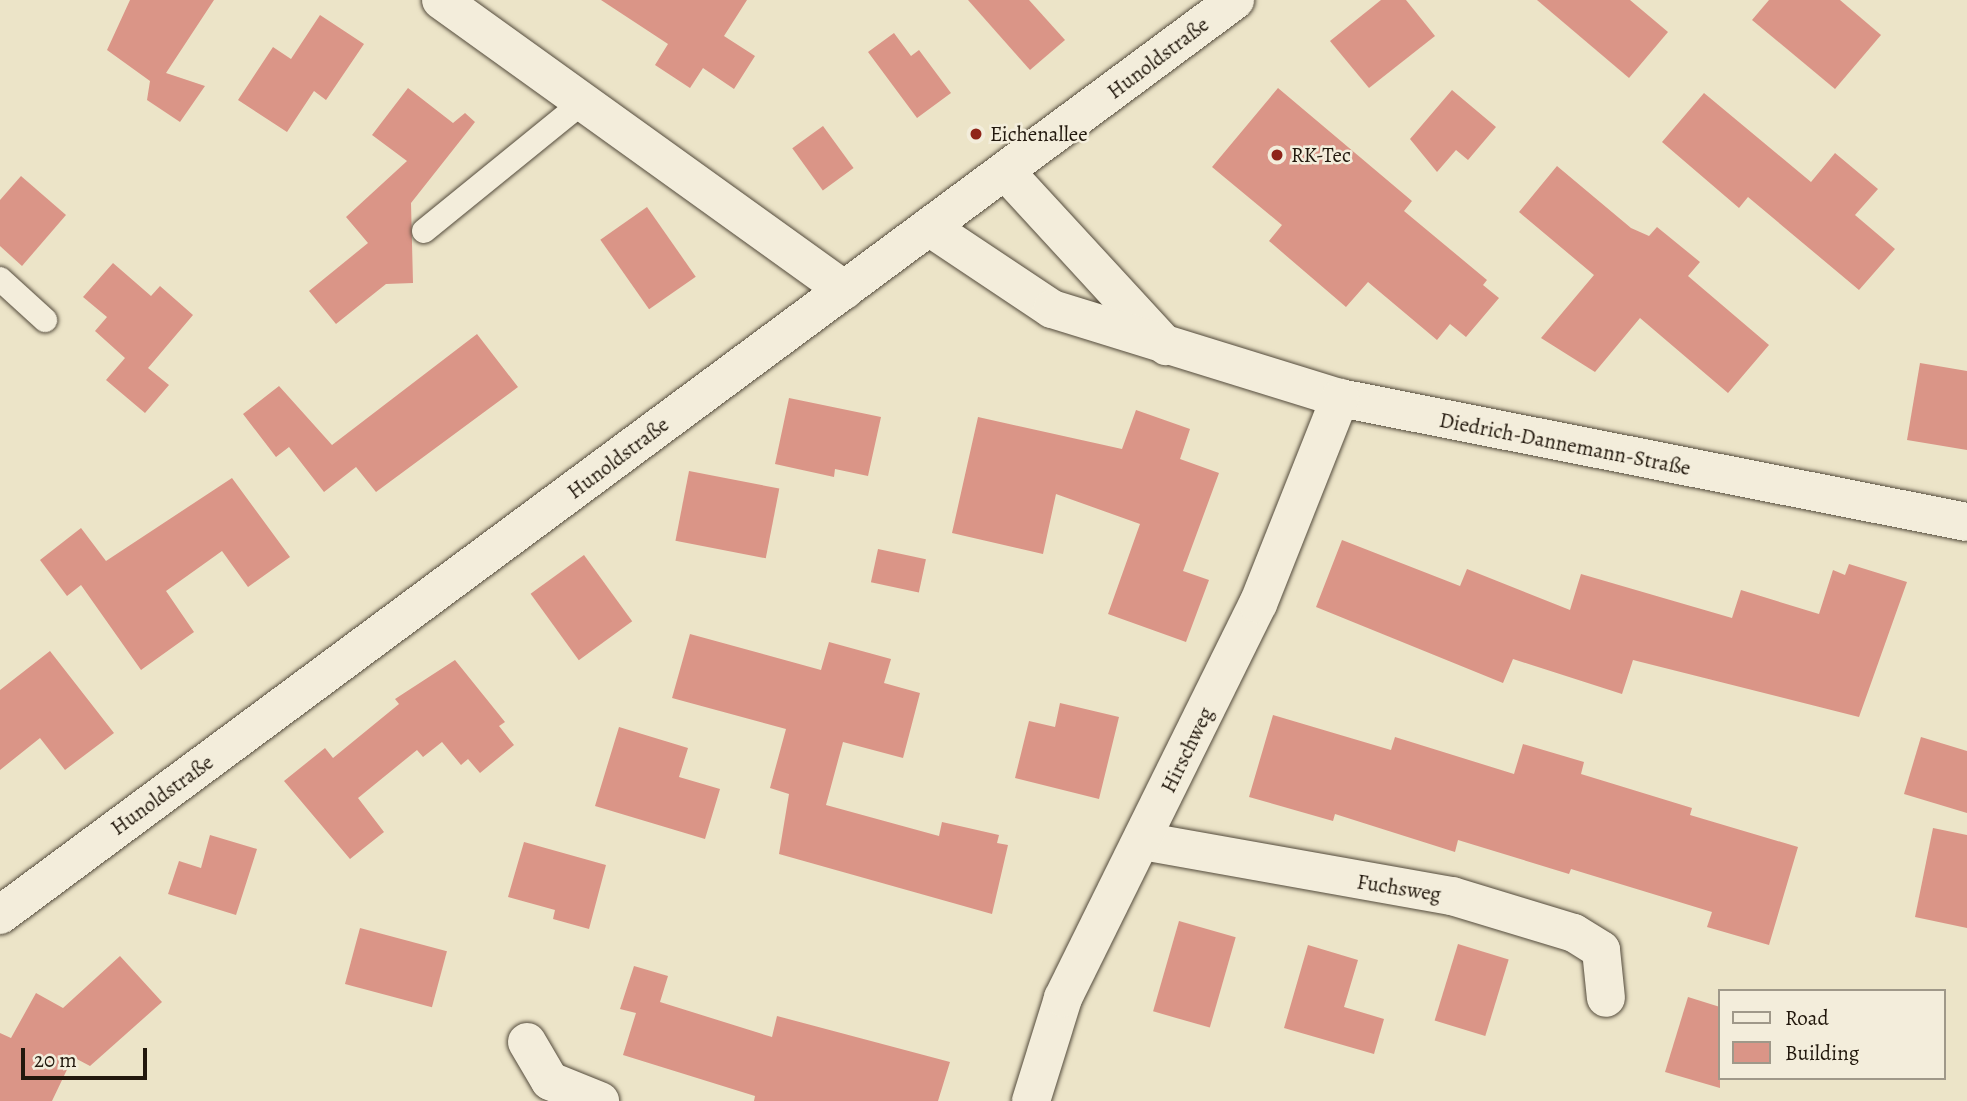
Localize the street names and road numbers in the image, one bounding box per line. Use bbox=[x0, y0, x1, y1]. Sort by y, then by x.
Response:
street label: Hunoldstraße bbox=[1102, 12, 1214, 104]
street label: Diedrich-Dannemann-Straße bbox=[1437, 407, 1693, 481]
street label: Hunoldstraße bbox=[562, 412, 674, 504]
street label: Hirschweg bbox=[1156, 703, 1218, 797]
street label: Hunoldstraße bbox=[106, 749, 218, 841]
street label: Fuchsweg bbox=[1355, 869, 1443, 907]

